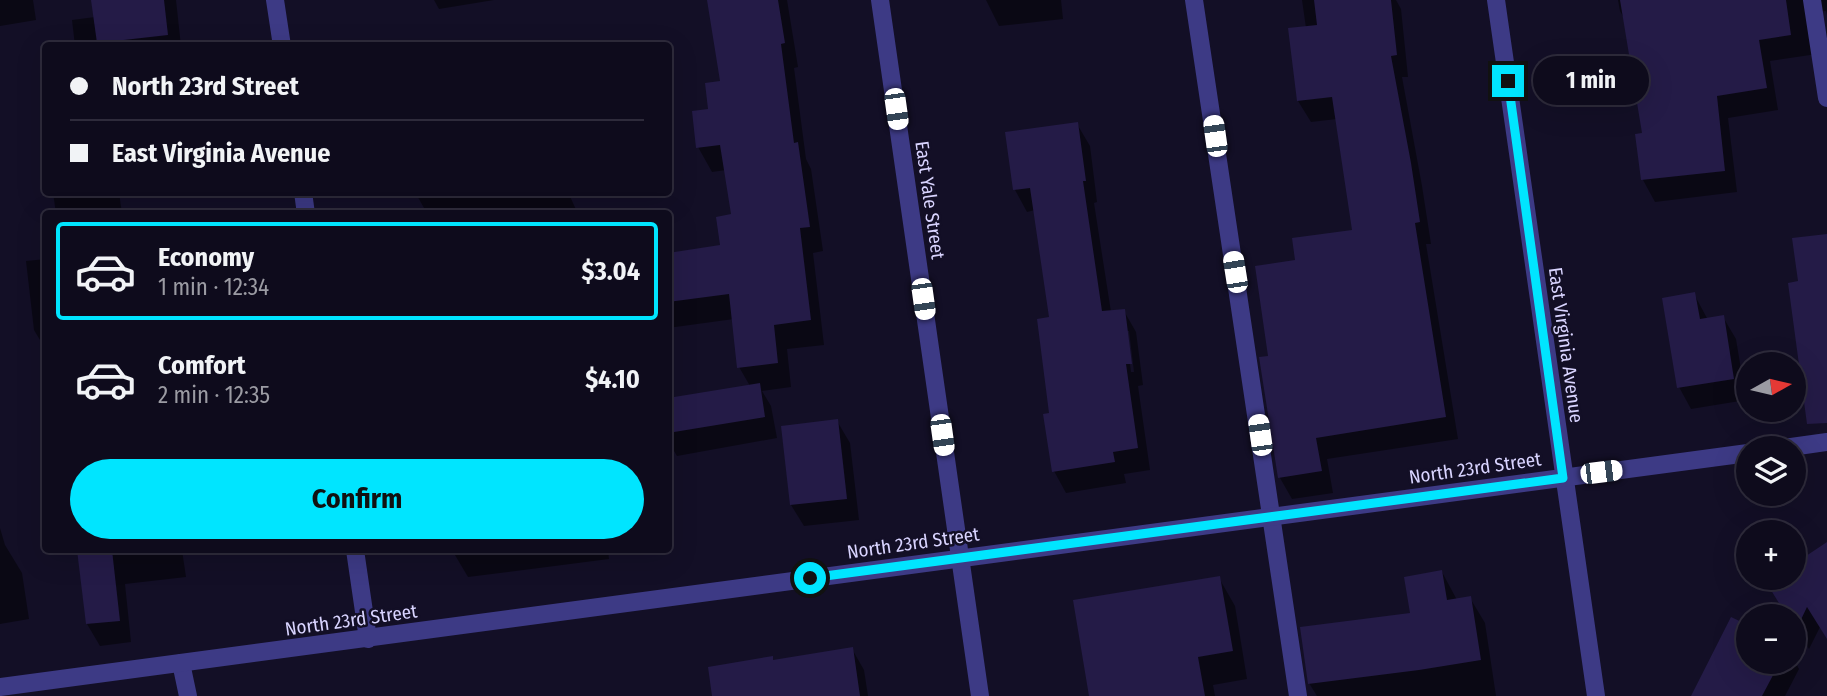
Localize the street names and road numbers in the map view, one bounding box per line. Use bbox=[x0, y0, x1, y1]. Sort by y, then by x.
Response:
street label: East Yale Street bbox=[910, 139, 950, 261]
street label: East Virginia Avenue bbox=[1544, 266, 1588, 424]
street label: North 23rd Street bbox=[1407, 447, 1543, 489]
street label: North 23rd Street bbox=[845, 522, 981, 564]
street label: North 23rd Street bbox=[283, 599, 419, 641]

